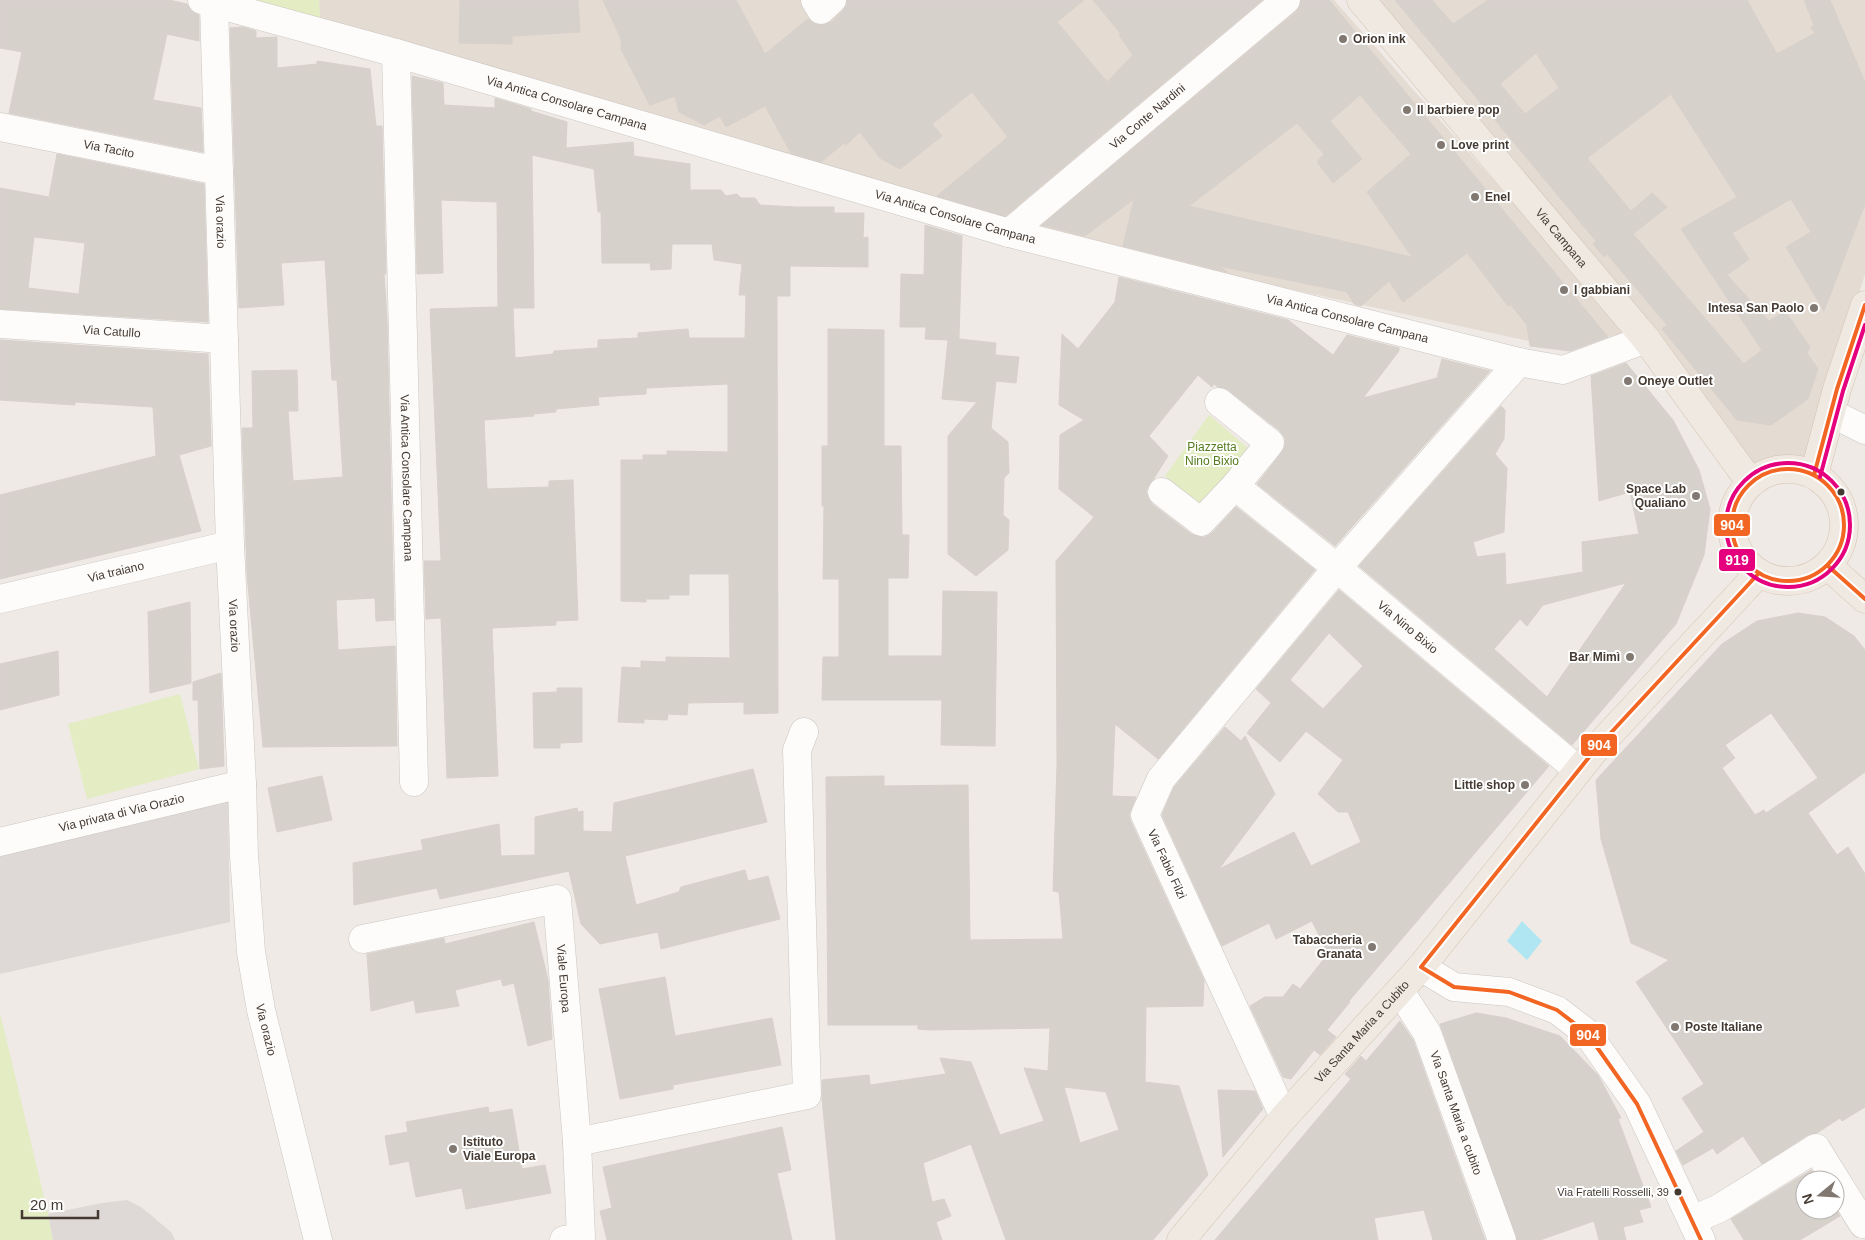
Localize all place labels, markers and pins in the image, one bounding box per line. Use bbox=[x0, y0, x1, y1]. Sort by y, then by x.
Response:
place label: Orion ink bbox=[1353, 32, 1406, 46]
marker: Orion ink bbox=[1337, 33, 1349, 45]
place label: Il barbiere pop bbox=[1417, 103, 1500, 117]
marker: Il barbiere pop bbox=[1401, 104, 1413, 116]
place label: Love print bbox=[1451, 138, 1509, 152]
marker: Love print bbox=[1435, 139, 1447, 151]
place label: Enel bbox=[1485, 190, 1510, 204]
marker: Enel bbox=[1469, 191, 1481, 203]
place label: I gabbiani bbox=[1574, 283, 1630, 297]
marker: I gabbiani bbox=[1558, 284, 1570, 296]
place label: Intesa San Paolo bbox=[1708, 301, 1804, 315]
marker: Intesa San Paolo bbox=[1808, 302, 1820, 314]
place label: Oneye Outlet bbox=[1638, 374, 1713, 388]
marker: Oneye Outlet bbox=[1622, 375, 1634, 387]
place label: Space Lab Qualiano bbox=[1626, 482, 1686, 510]
unlabelled marker bbox=[1836, 487, 1846, 497]
marker: Space Lab Qualiano bbox=[1690, 490, 1702, 502]
place label: Bar Mimì bbox=[1569, 650, 1620, 664]
marker: Bar Mimì bbox=[1624, 651, 1636, 663]
place label: Little shop bbox=[1454, 778, 1515, 792]
marker: Little shop bbox=[1519, 779, 1531, 791]
place label: Tabaccheria Granata bbox=[1293, 933, 1362, 961]
marker: Tabaccheria Granata bbox=[1366, 941, 1378, 953]
place label: Poste Italiane bbox=[1685, 1020, 1763, 1034]
marker: Poste Italiane bbox=[1669, 1021, 1681, 1033]
place label: Istituto Viale Europa bbox=[463, 1135, 536, 1163]
marker: Istituto Viale Europa bbox=[447, 1143, 459, 1155]
place label: Via Fratelli Rosselli, 39 bbox=[1557, 1186, 1669, 1198]
marker: Via Fratelli Rosselli, 39 bbox=[1673, 1187, 1683, 1197]

